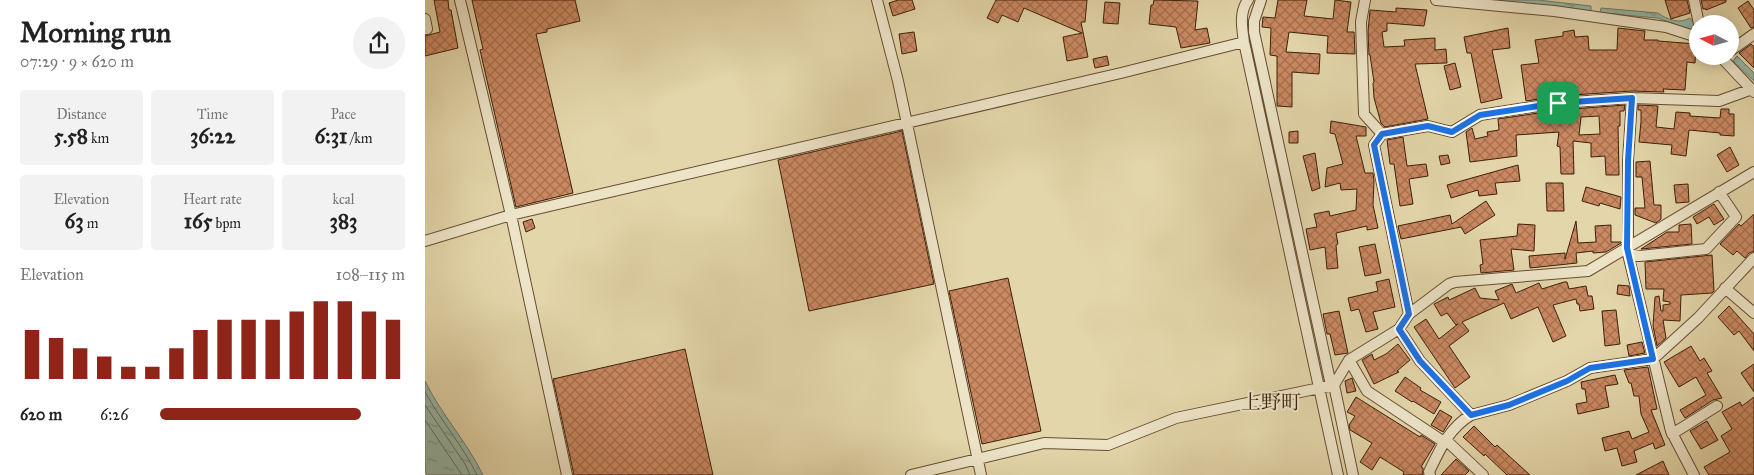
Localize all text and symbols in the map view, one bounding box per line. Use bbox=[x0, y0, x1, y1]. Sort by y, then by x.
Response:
text: Morning run bbox=[20, 15, 171, 50]
north arrow bbox=[1689, 15, 1739, 65]
map controls bbox=[1689, 15, 1739, 65]
button: share bbox=[353, 17, 405, 69]
text: 07:29 · 9 × 620 m bbox=[20, 52, 134, 71]
pin bbox=[1537, 82, 1579, 124]
icon: arrive bbox=[1544, 89, 1572, 117]
text: Distance bbox=[56, 106, 107, 123]
text: Time bbox=[197, 106, 228, 123]
text: Pace bbox=[331, 106, 356, 123]
text: 5.58 bbox=[54, 123, 88, 149]
text: 36:22 bbox=[190, 123, 235, 149]
text: 6:31 bbox=[315, 123, 347, 149]
text: km bbox=[88, 130, 109, 147]
text: /km bbox=[347, 130, 372, 147]
text: Elevation bbox=[54, 191, 109, 208]
text: Heart rate bbox=[183, 191, 242, 208]
text: kcal bbox=[332, 191, 355, 208]
text: 63 bbox=[65, 208, 84, 234]
text: 165 bbox=[184, 208, 213, 234]
text: 383 bbox=[330, 208, 357, 234]
text: m bbox=[84, 215, 98, 232]
text: bpm bbox=[213, 215, 241, 232]
text: Elevation bbox=[20, 265, 84, 284]
text: 108–115 m bbox=[336, 265, 405, 284]
district label: 上野町 bbox=[1241, 390, 1301, 414]
text: 620 m bbox=[20, 405, 62, 424]
text: 6:26 bbox=[100, 405, 128, 424]

